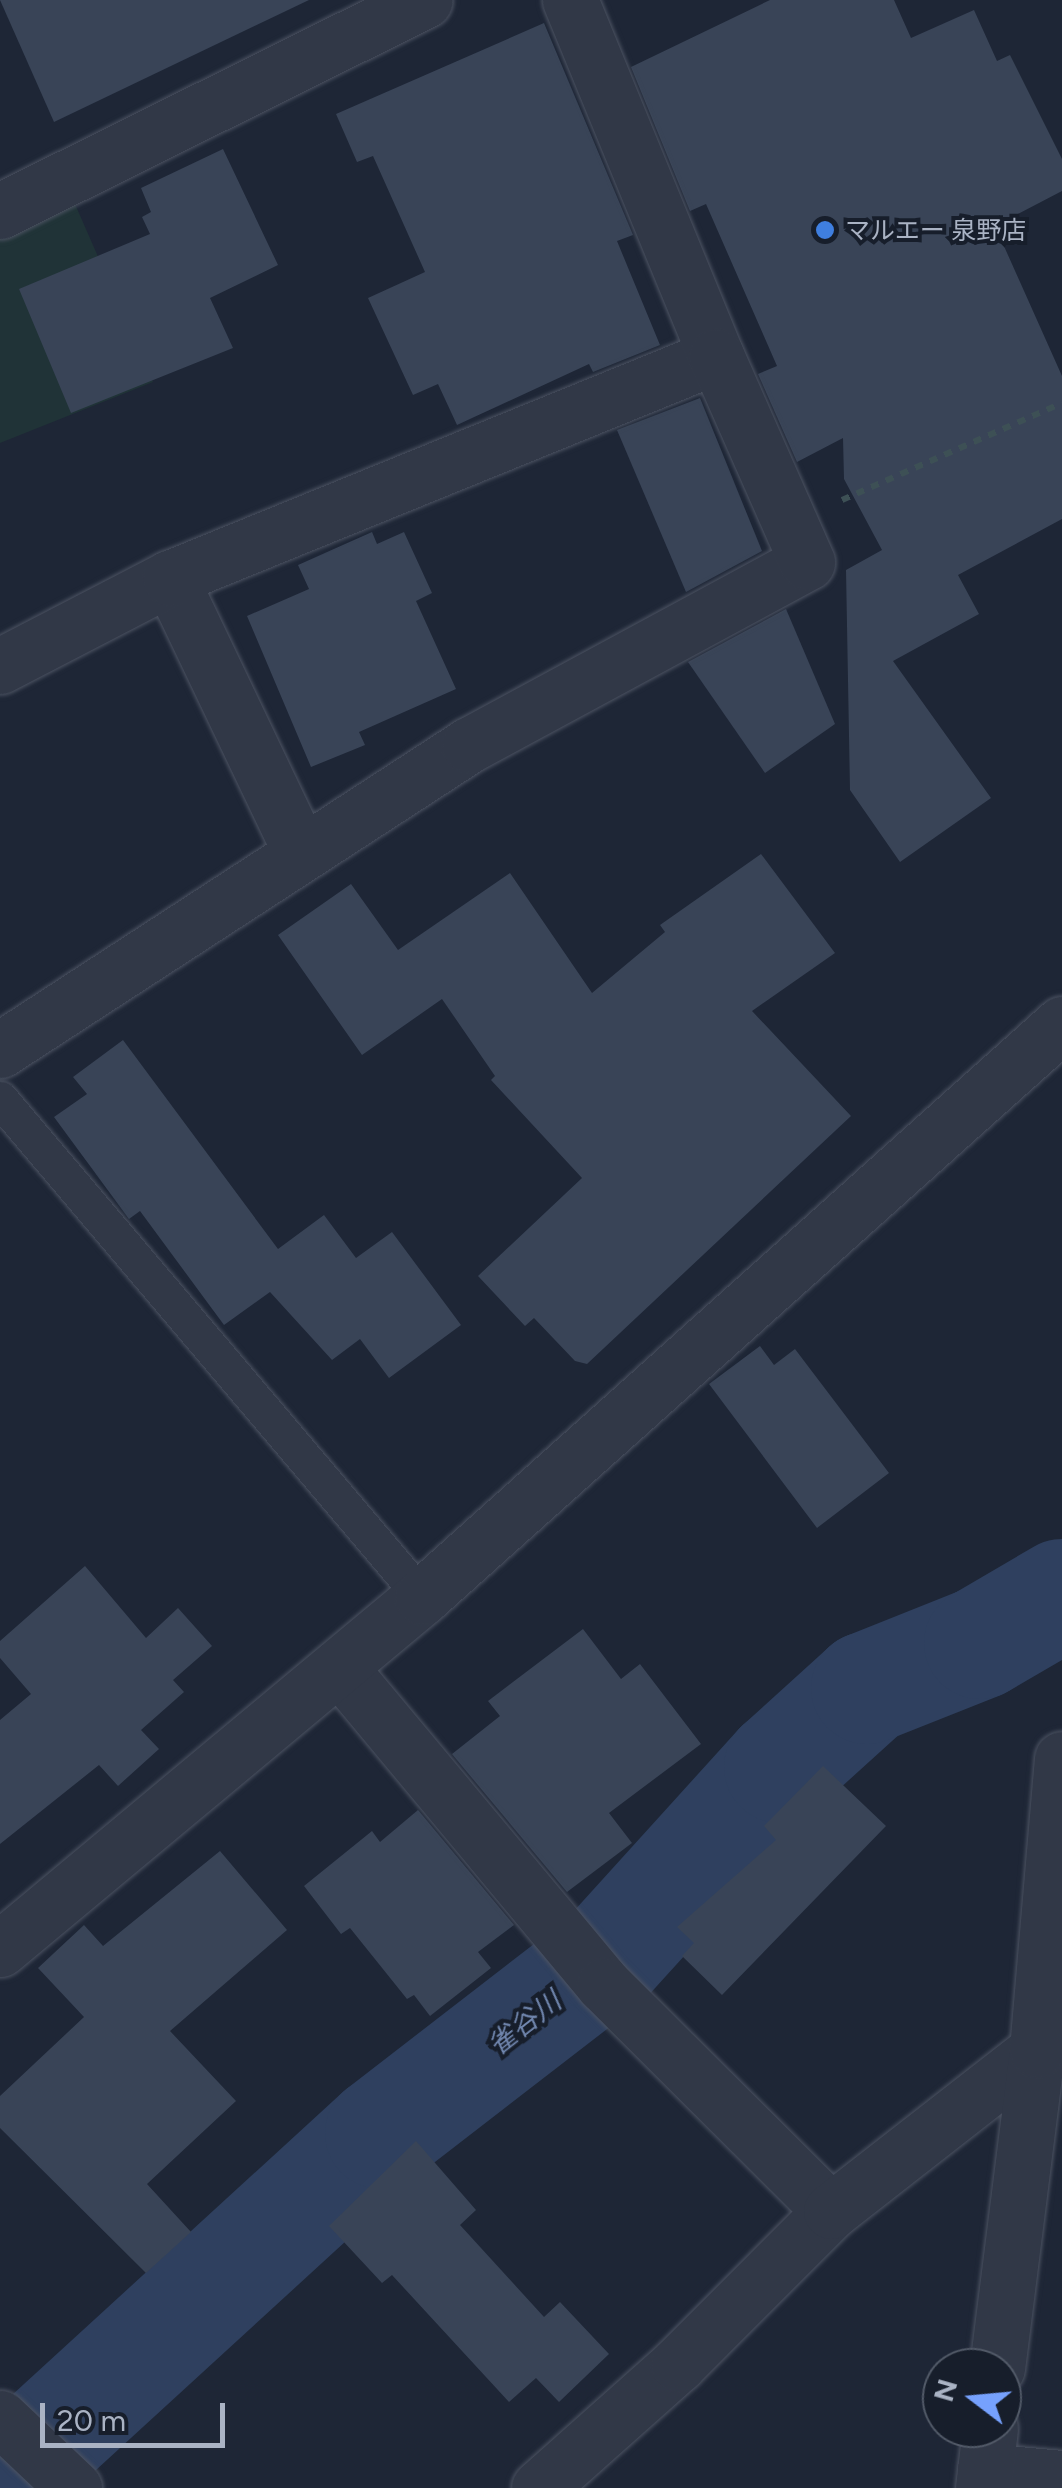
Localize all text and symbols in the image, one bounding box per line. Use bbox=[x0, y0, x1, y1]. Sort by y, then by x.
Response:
place label: マルエー 泉野店 bbox=[845, 215, 1026, 245]
marker: マルエー 泉野店 bbox=[814, 219, 836, 241]
water label: 雀谷川 bbox=[481, 1984, 567, 2062]
north arrow bbox=[922, 2348, 1022, 2448]
text: N bbox=[926, 2375, 964, 2405]
scale bar bbox=[45, 2383, 230, 2445]
text: 20 m bbox=[57, 2402, 126, 2439]

